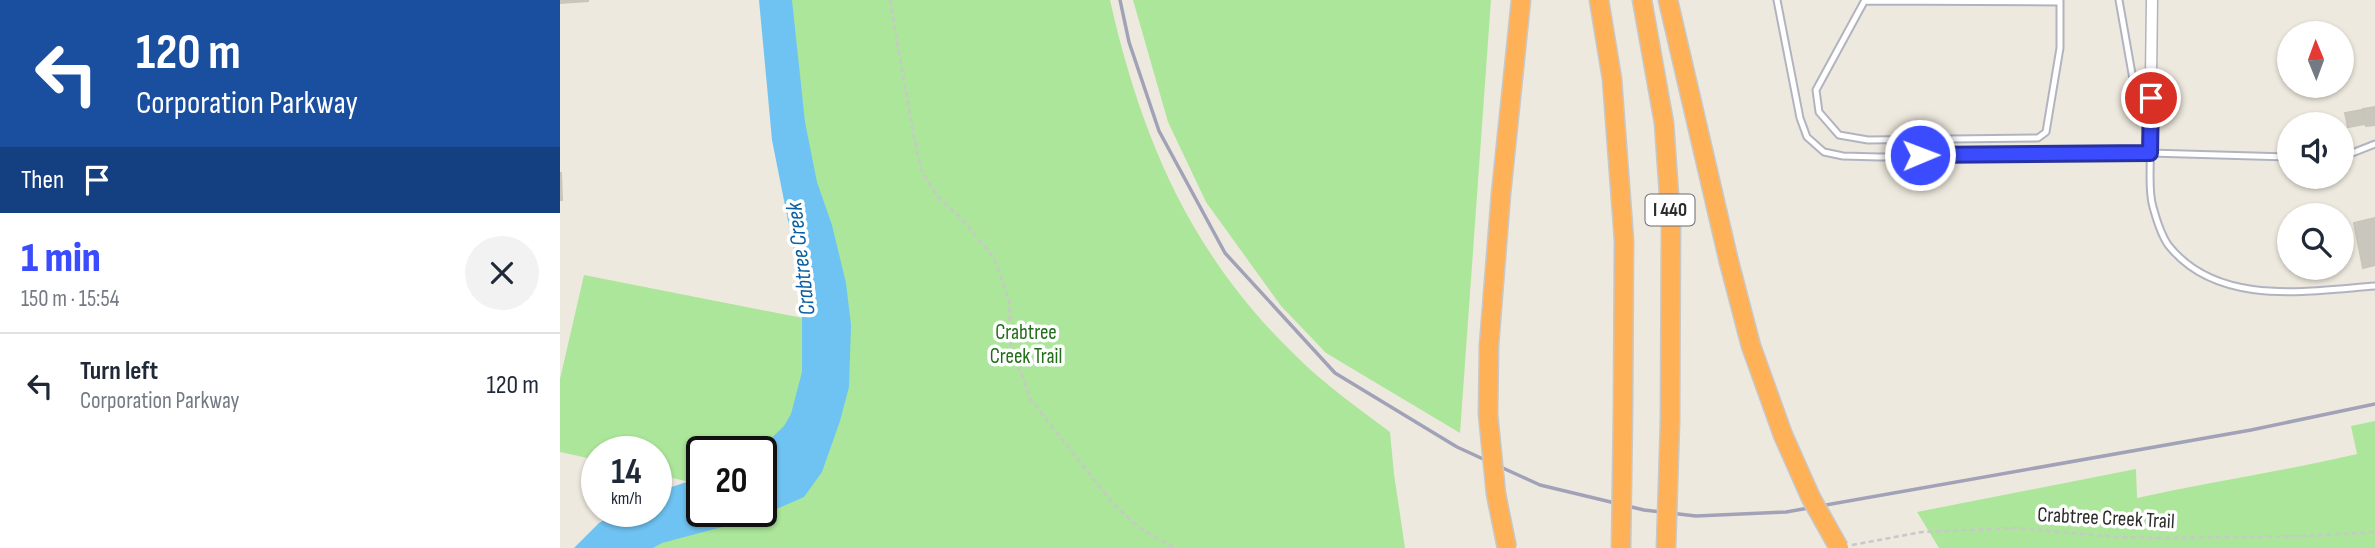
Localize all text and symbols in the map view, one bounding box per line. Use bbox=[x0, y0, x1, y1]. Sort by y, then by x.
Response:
north arrow bbox=[2277, 21, 2354, 98]
map controls bbox=[2277, 21, 2354, 280]
text: 120 m bbox=[136, 24, 241, 83]
icon: left bbox=[21, 28, 112, 119]
pin bbox=[2121, 68, 2181, 128]
icon: arrive bbox=[2132, 79, 2170, 117]
text: Corporation Parkway bbox=[136, 84, 358, 123]
button: sound bbox=[2277, 112, 2354, 189]
position arrow bbox=[1883, 118, 1957, 192]
icon: arrive bbox=[78, 161, 116, 199]
text: Then bbox=[21, 165, 64, 196]
road number: I 440 bbox=[1646, 194, 1694, 226]
water label: Crabtree Creek bbox=[780, 199, 822, 317]
button: search bbox=[2277, 203, 2354, 280]
text: 1 min bbox=[21, 233, 101, 284]
button: close bbox=[465, 236, 539, 310]
text: 150 m · 15:54 bbox=[21, 285, 119, 313]
park label: Crabtree Creek Trail bbox=[990, 320, 1062, 369]
text: Turn left bbox=[80, 356, 158, 387]
icon: left bbox=[21, 367, 59, 405]
text: 120 m bbox=[486, 370, 539, 401]
text: Corporation Parkway bbox=[80, 387, 239, 415]
speed limit sign: 20 bbox=[686, 436, 777, 527]
text: 14 bbox=[611, 451, 642, 494]
text: km/h bbox=[611, 488, 642, 509]
street label: Crabtree Creek Trail bbox=[2037, 502, 2175, 534]

